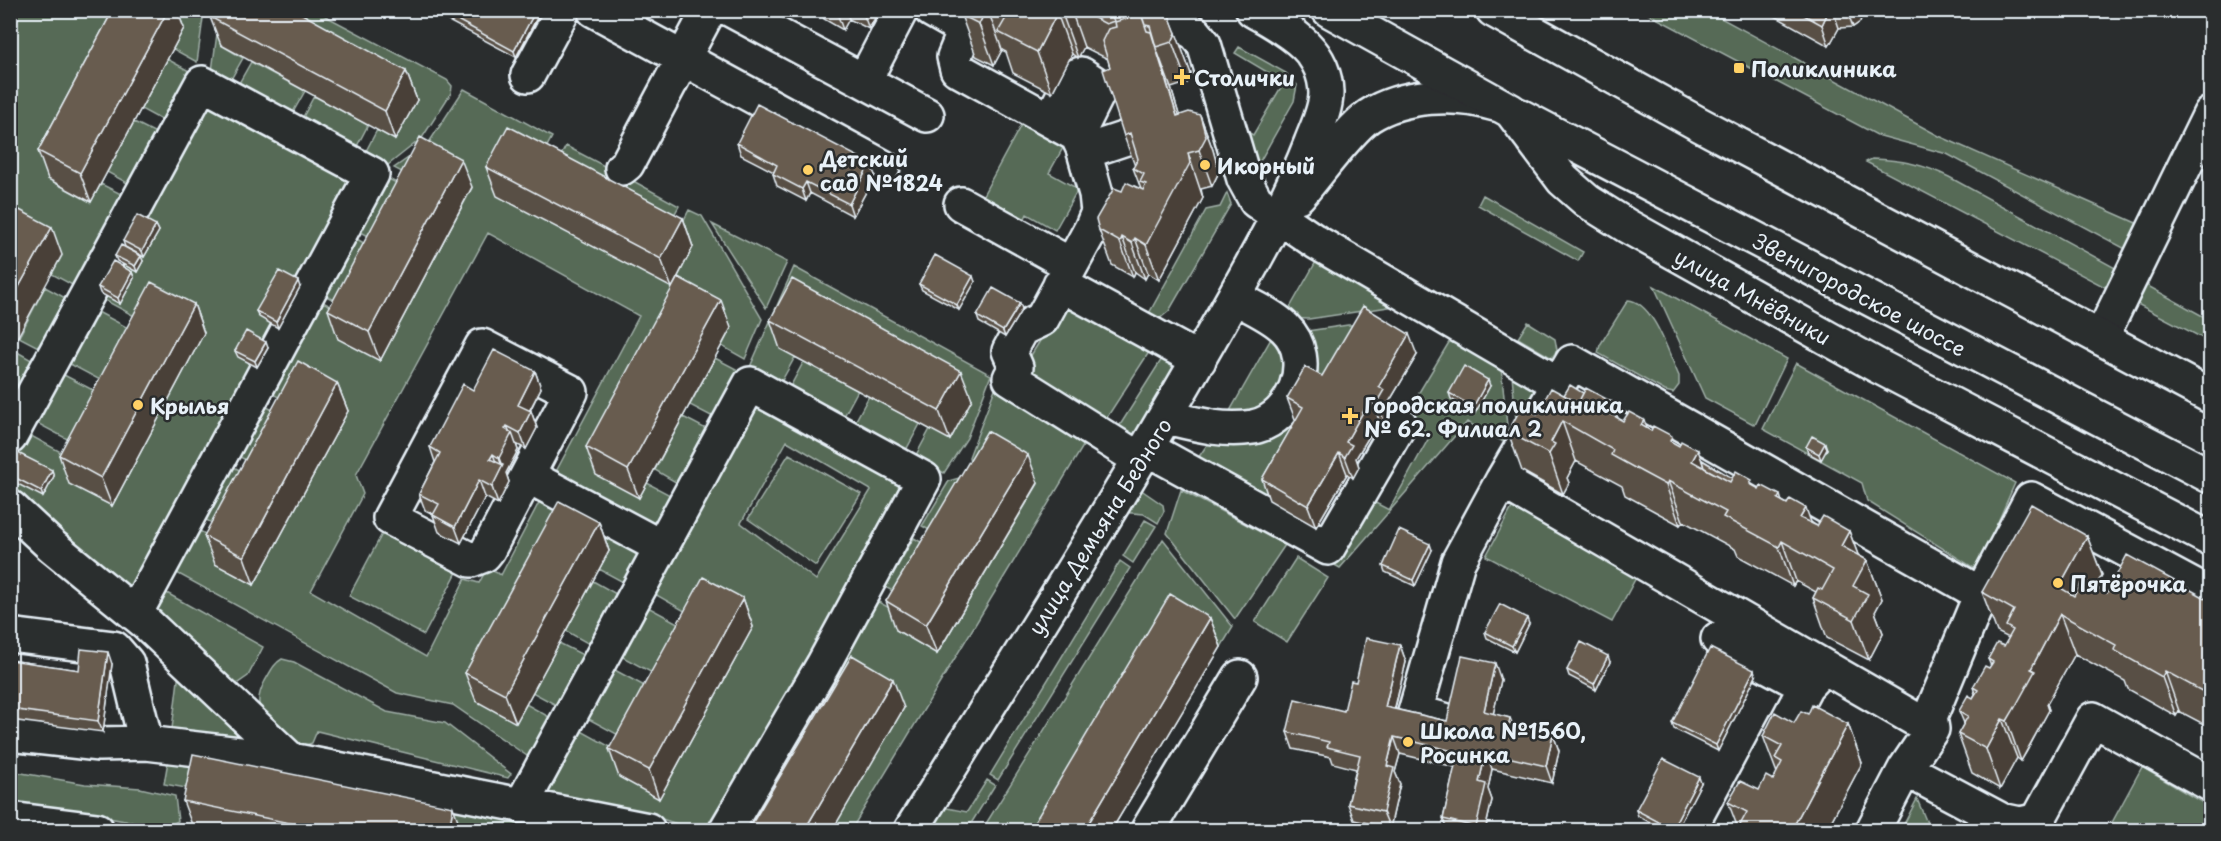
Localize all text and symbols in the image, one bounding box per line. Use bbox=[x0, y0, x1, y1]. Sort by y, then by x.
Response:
place label: Поликлиника bbox=[1751, 52, 1897, 84]
place label: Столички bbox=[1194, 61, 1295, 93]
marker: Поликлиника bbox=[1732, 61, 1746, 75]
marker: Столички bbox=[1175, 70, 1189, 84]
place label: Детский сад №1824 bbox=[819, 142, 943, 198]
place label: Икорный bbox=[1217, 149, 1315, 181]
marker: Икорный bbox=[1198, 158, 1212, 172]
marker: Детский сад №1824 bbox=[801, 163, 815, 177]
street label: Звенигородское шоссе bbox=[1748, 224, 1972, 364]
street label: улица Мнёвники bbox=[1669, 240, 1837, 352]
place label: Городская поликлиника № 62. Филиал 2 bbox=[1364, 388, 1624, 444]
place label: Крылья bbox=[150, 389, 229, 421]
marker: Крылья bbox=[131, 398, 145, 412]
marker: Городская поликлиника № 62. Филиал 2 bbox=[1341, 407, 1359, 425]
street label: улица Демьяна Бедного bbox=[1019, 411, 1179, 641]
place label: Пятёрочка bbox=[2070, 567, 2187, 599]
marker: Пятёрочка bbox=[2051, 576, 2065, 590]
place label: Школа №1560, Росинка bbox=[1420, 714, 1586, 770]
marker: Школа №1560, Росинка bbox=[1401, 735, 1415, 749]

